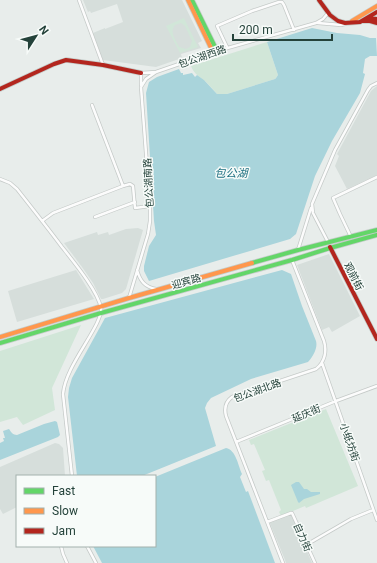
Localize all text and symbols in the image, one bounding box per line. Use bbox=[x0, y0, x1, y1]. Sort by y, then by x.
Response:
north arrow bbox=[16, 16, 56, 56]
scale bar bbox=[233, 16, 332, 42]
text: N bbox=[36, 23, 51, 38]
text: 200 m bbox=[239, 23, 273, 37]
street label: 包公湖西路 bbox=[177, 43, 228, 70]
street label: 包公湖南路 bbox=[142, 158, 155, 208]
water label: 包公湖 bbox=[215, 167, 249, 180]
street label: 观前街 bbox=[342, 260, 365, 292]
street label: 迎宾路 bbox=[170, 272, 202, 291]
street label: 包公湖北路 bbox=[232, 377, 283, 404]
street label: 延庆街 bbox=[290, 403, 322, 424]
street label: 小纸坊街 bbox=[338, 421, 361, 463]
legend bbox=[16, 475, 156, 547]
text: Fast bbox=[52, 484, 75, 498]
text: Slow bbox=[52, 504, 78, 518]
street label: 自力街 bbox=[291, 521, 314, 553]
text: Jam bbox=[52, 524, 76, 538]

